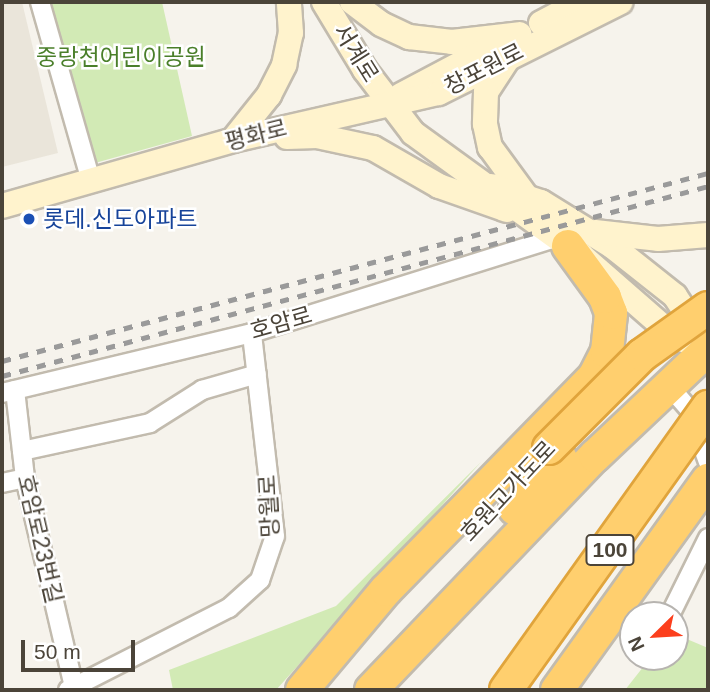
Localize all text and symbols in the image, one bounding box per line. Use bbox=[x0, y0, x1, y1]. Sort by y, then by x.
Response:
street label: 서계로 bbox=[327, 19, 385, 87]
street label: 창포원로 bbox=[440, 37, 528, 101]
park label: 중랑천어린이공원 bbox=[36, 43, 206, 71]
street label: 평화로 bbox=[222, 114, 290, 156]
place label: 롯데.신도아파트 bbox=[43, 205, 198, 233]
marker: 롯데.신도아파트 bbox=[21, 211, 37, 227]
street label: 호암로 bbox=[247, 301, 315, 345]
street label: 호원고가도로 bbox=[455, 435, 561, 547]
street label: 호암로23번길 bbox=[12, 472, 68, 606]
street label: 망월로 bbox=[254, 474, 284, 538]
road number: 100 bbox=[584, 532, 636, 568]
north arrow bbox=[619, 601, 689, 671]
scale bar bbox=[24, 626, 138, 670]
text: N bbox=[624, 633, 649, 654]
text: 50 m bbox=[34, 640, 81, 663]

